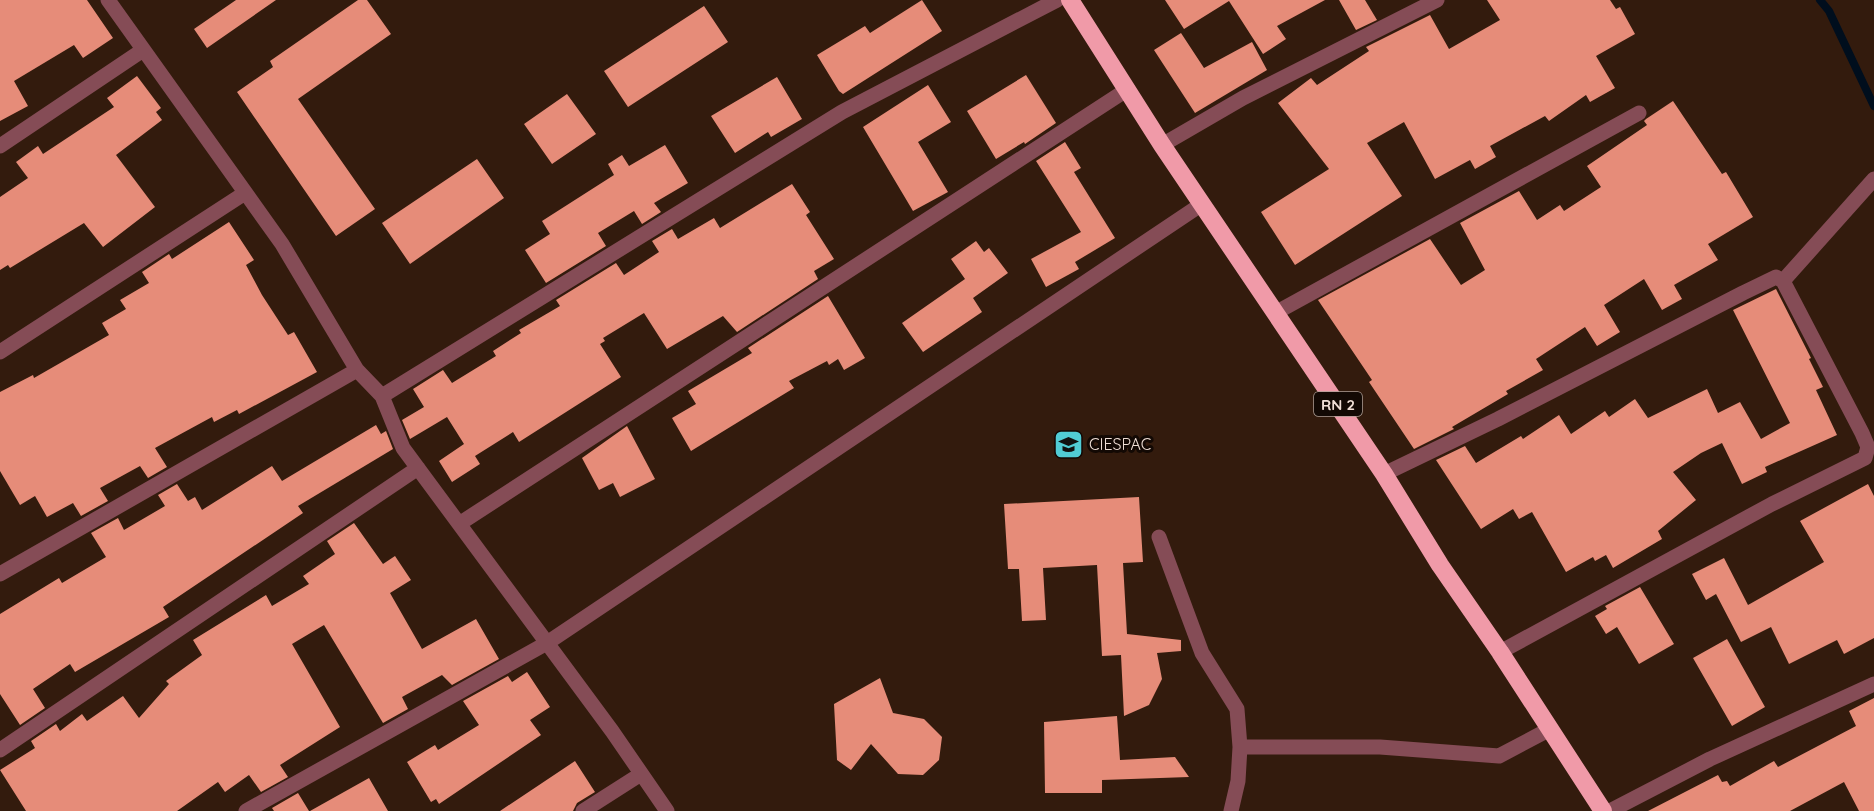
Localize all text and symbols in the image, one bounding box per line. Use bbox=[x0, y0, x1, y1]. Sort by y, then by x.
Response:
road number: RN 2 bbox=[1314, 392, 1362, 416]
school or university icon: CIESPAC bbox=[1052, 428, 1084, 460]
place label: CIESPAC bbox=[1089, 434, 1151, 454]

